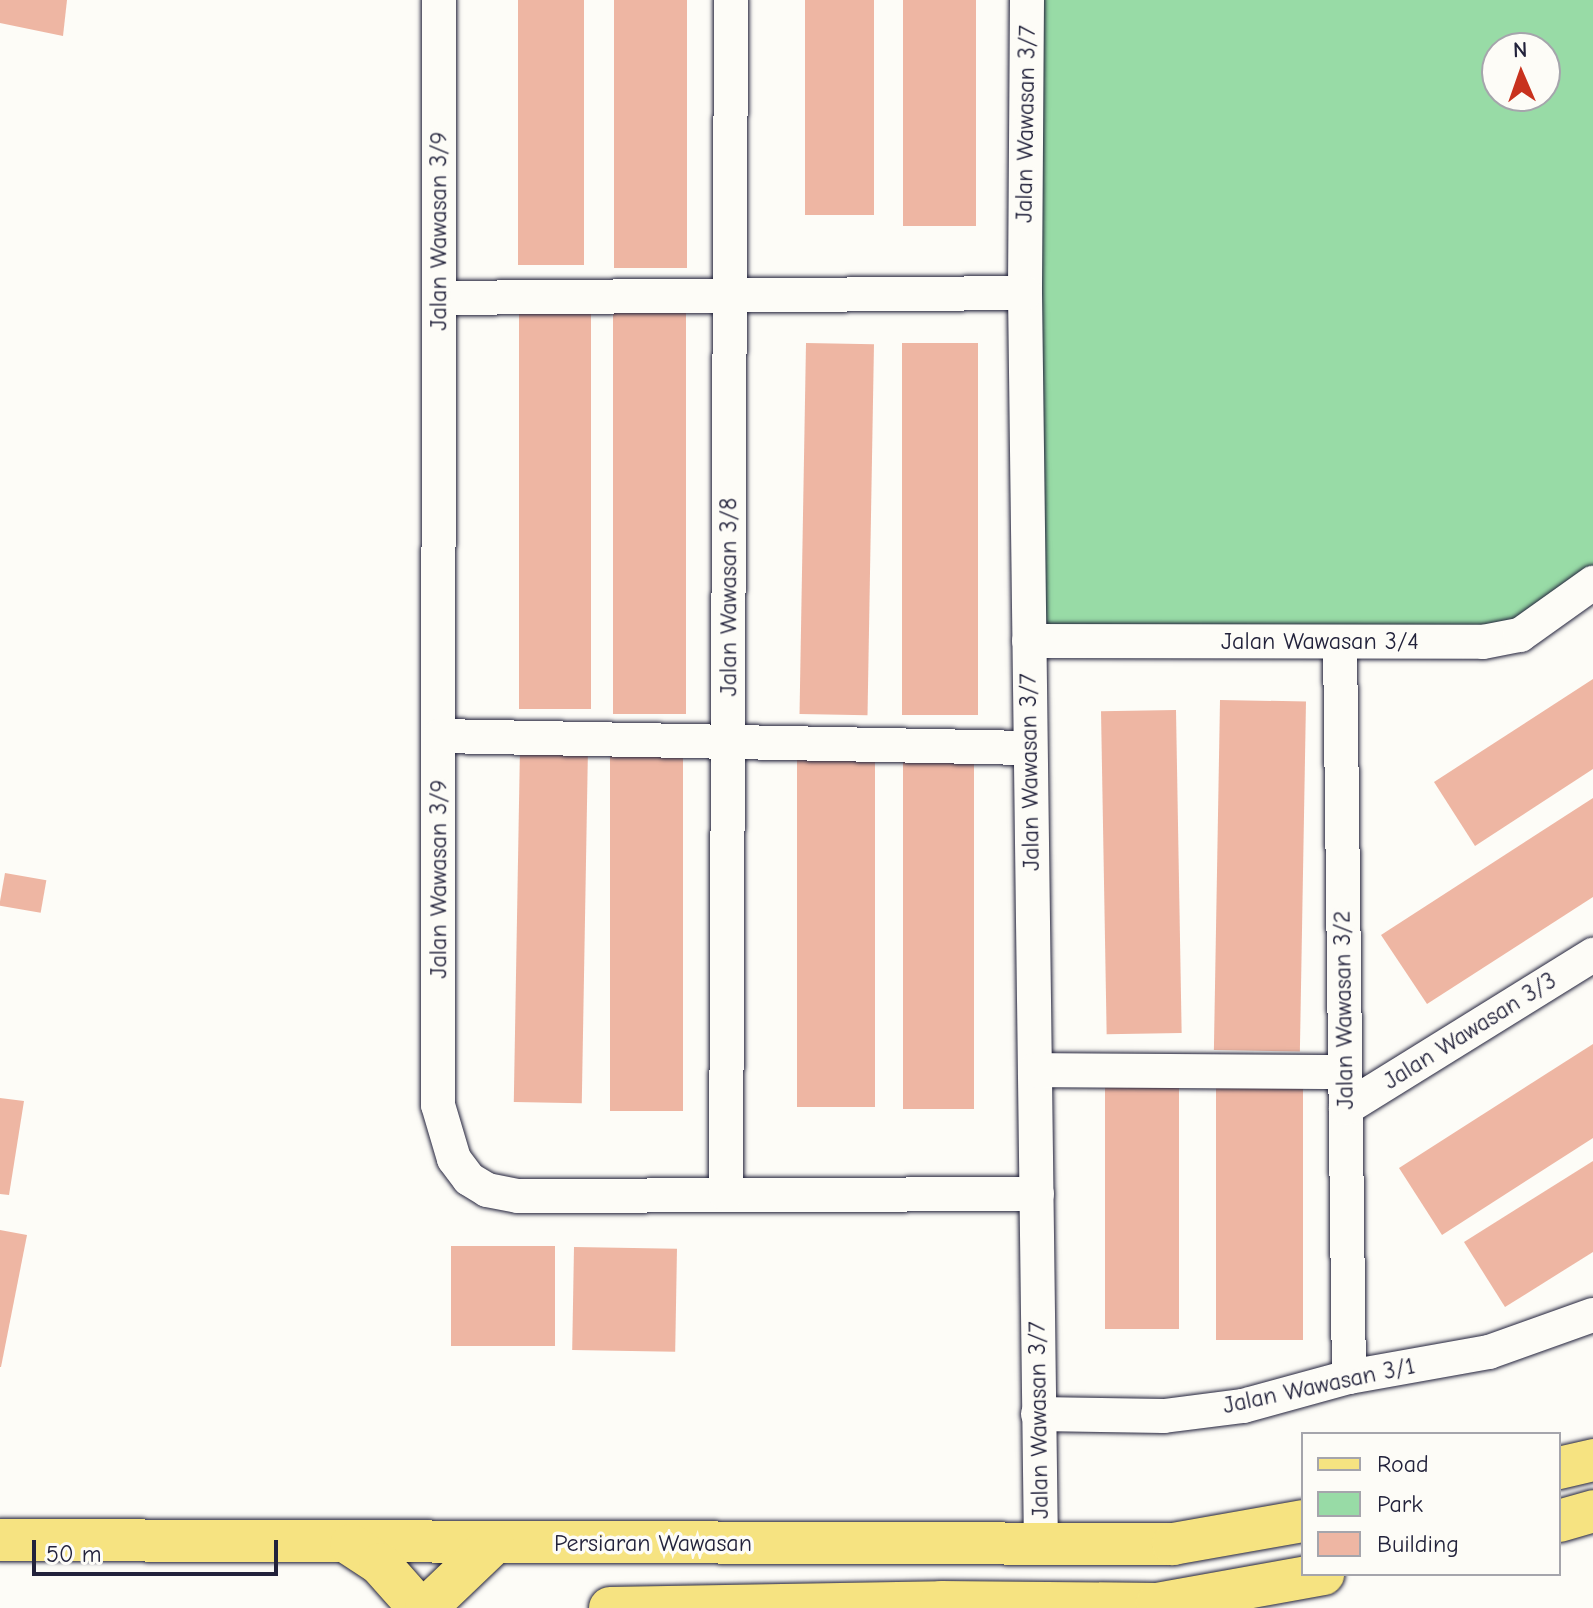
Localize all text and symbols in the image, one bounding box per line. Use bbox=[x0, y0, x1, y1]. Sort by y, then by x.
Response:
street label: Jalan Wawasan 3/7 bbox=[1010, 25, 1042, 223]
north arrow bbox=[1481, 32, 1561, 112]
text: N bbox=[1513, 37, 1528, 63]
street label: Jalan Wawasan 3/9 bbox=[425, 131, 453, 331]
street label: Jalan Wawasan 3/8 bbox=[715, 498, 743, 696]
street label: Jalan Wawasan 3/4 bbox=[1221, 628, 1419, 656]
street label: Jalan Wawasan 3/7 bbox=[1014, 673, 1046, 871]
street label: Jalan Wawasan 3/9 bbox=[425, 779, 453, 979]
street label: Jalan Wawasan 3/2 bbox=[1328, 910, 1360, 1110]
street label: Jalan Wawasan 3/3 bbox=[1378, 966, 1562, 1096]
street label: Jalan Wawasan 3/7 bbox=[1023, 1321, 1055, 1519]
street label: Jalan Wawasan 3/1 bbox=[1220, 1352, 1418, 1420]
legend bbox=[1301, 1432, 1561, 1576]
text: Road bbox=[1377, 1450, 1429, 1478]
text: Park bbox=[1377, 1490, 1423, 1518]
scale bar bbox=[36, 1524, 282, 1574]
street label: Persiaran Wawasan bbox=[554, 1530, 752, 1558]
text: Building bbox=[1377, 1530, 1459, 1558]
text: 50 m bbox=[46, 1540, 102, 1568]

